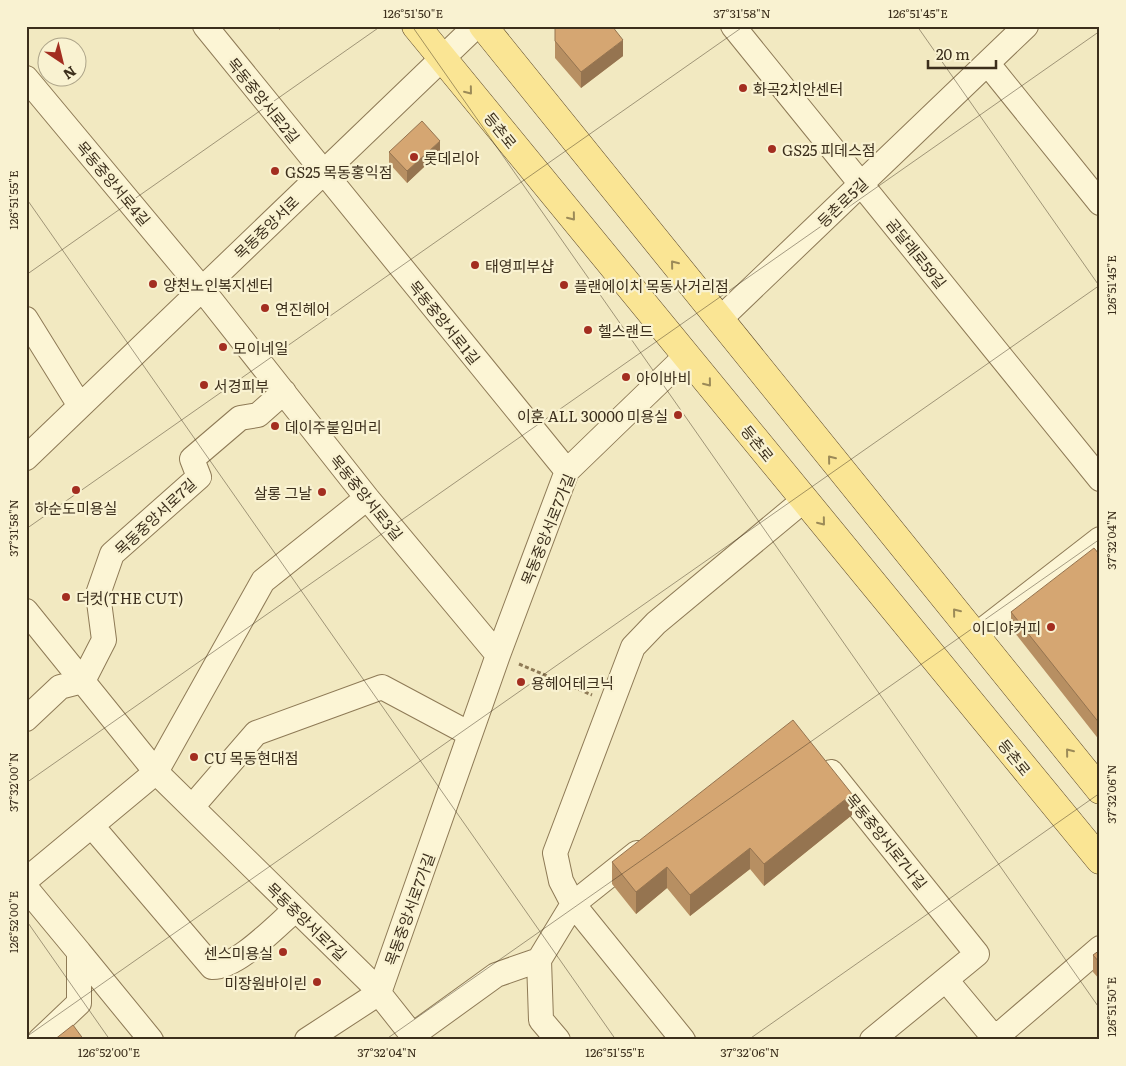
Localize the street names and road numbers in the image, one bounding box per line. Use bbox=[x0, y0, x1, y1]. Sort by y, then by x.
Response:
street label: 목동중앙서로2길 bbox=[222, 52, 306, 148]
street label: 등촌로 bbox=[479, 107, 523, 153]
street label: 목동중앙서로4길 bbox=[71, 135, 157, 231]
street label: 등촌로5길 bbox=[811, 172, 873, 232]
street label: 목동중앙서로 bbox=[228, 190, 304, 264]
street label: 곰달래로59길 bbox=[881, 213, 953, 293]
street label: 목동중앙서로1길 bbox=[404, 275, 486, 369]
street label: 등촌로 bbox=[736, 420, 780, 466]
street label: 목동중앙서로3길 bbox=[325, 449, 409, 545]
street label: 목동중앙서로7가길 bbox=[514, 470, 580, 588]
street label: 목동중앙서로7길 bbox=[109, 472, 201, 560]
street label: 등촌로 bbox=[993, 734, 1037, 780]
street label: 목동중앙서로7나길 bbox=[841, 788, 933, 894]
street label: 목동중앙서로7가길 bbox=[378, 850, 440, 968]
street label: 목동중앙서로7길 bbox=[262, 877, 352, 965]

